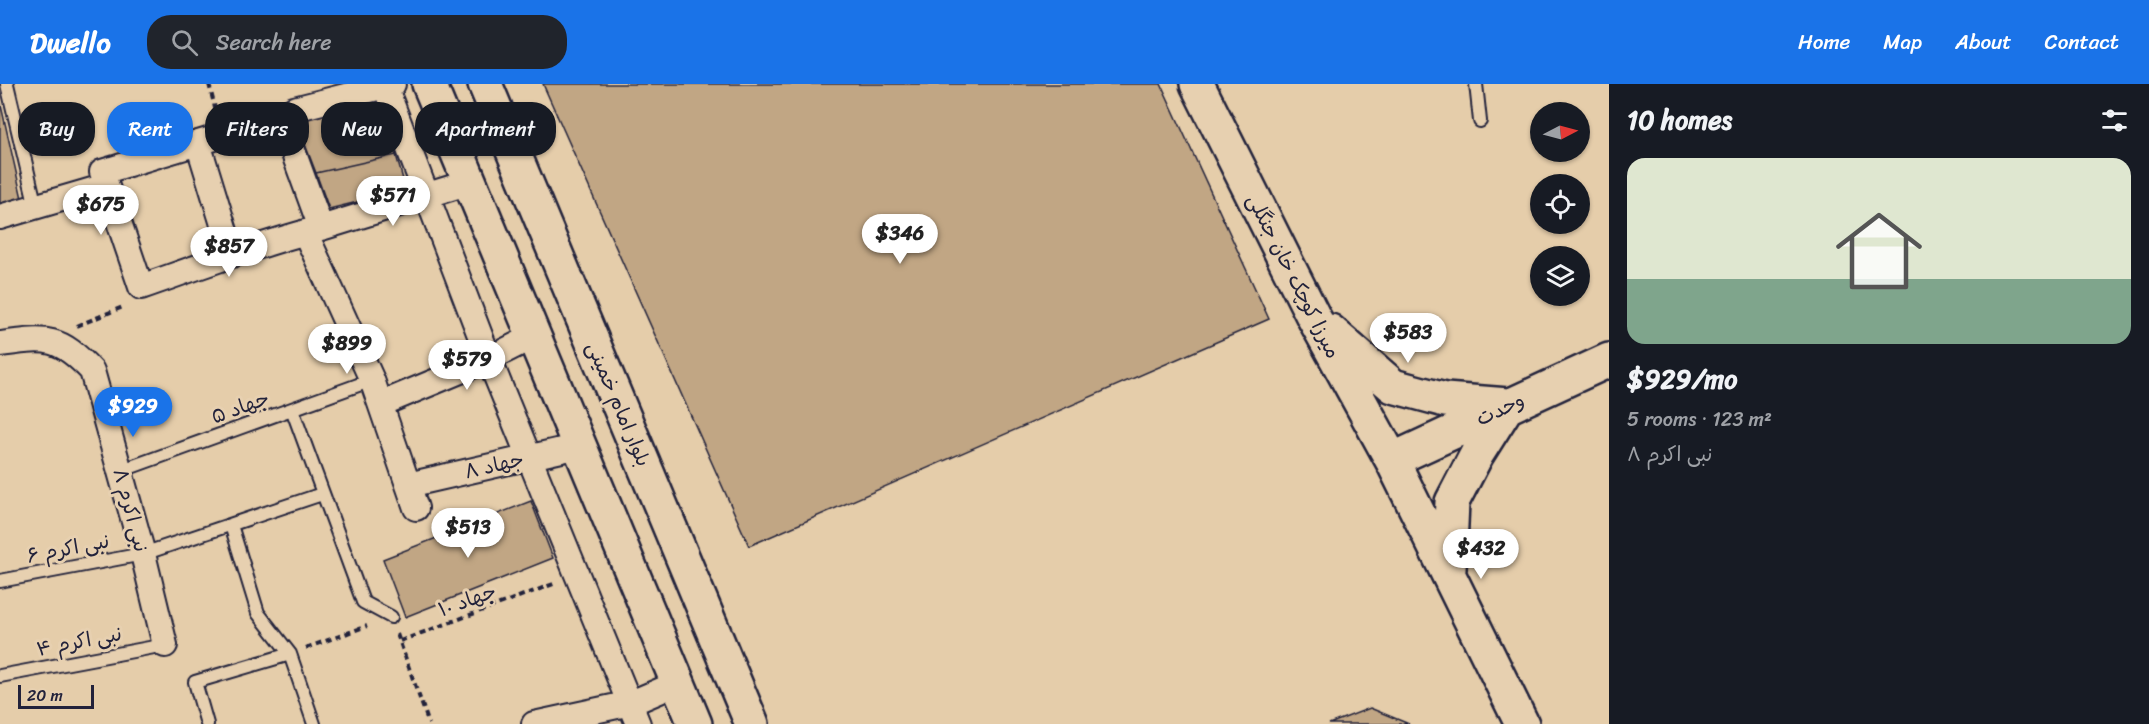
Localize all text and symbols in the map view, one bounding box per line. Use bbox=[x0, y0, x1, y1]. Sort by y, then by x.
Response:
search box bbox=[147, 15, 567, 69]
text: Dwello bbox=[30, 18, 111, 67]
text: Search here bbox=[216, 23, 332, 62]
text: Home bbox=[1798, 23, 1850, 61]
text: Map bbox=[1883, 23, 1922, 61]
text: About bbox=[1955, 23, 2012, 61]
text: Contact bbox=[2045, 23, 2119, 61]
icon: search bbox=[168, 26, 201, 59]
text: 10 homes bbox=[1627, 97, 1732, 143]
chip: Buy bbox=[18, 102, 95, 156]
chip: Rent bbox=[107, 102, 193, 156]
chip: Filters bbox=[205, 102, 309, 156]
chip: New bbox=[321, 102, 403, 156]
chip: Apartment bbox=[415, 102, 556, 156]
north arrow bbox=[1530, 102, 1590, 162]
map controls bbox=[1530, 102, 1590, 306]
icon: filters bbox=[2098, 104, 2131, 137]
button: locate bbox=[1530, 174, 1590, 234]
pin: $571 bbox=[357, 176, 429, 227]
text: $571 bbox=[370, 178, 416, 213]
pin: $675 bbox=[65, 185, 137, 236]
text: $675 bbox=[77, 187, 125, 222]
street label: میرزا کوچک خان جنگلی bbox=[1237, 188, 1350, 365]
icon: home bbox=[1825, 197, 1933, 305]
pin: $346 bbox=[864, 214, 936, 265]
text: $346 bbox=[876, 216, 924, 251]
pin: $857 bbox=[193, 227, 265, 278]
text: $857 bbox=[204, 229, 254, 264]
button: layers bbox=[1530, 246, 1590, 306]
pin: $583 bbox=[1372, 313, 1444, 364]
text: $583 bbox=[1384, 315, 1432, 350]
pin: $899 bbox=[311, 324, 383, 375]
text: $899 bbox=[322, 326, 372, 361]
street label: بلوار امام خمینی bbox=[576, 336, 661, 472]
pin: $579 bbox=[431, 340, 503, 391]
text: $579 bbox=[442, 342, 492, 377]
text: $929/mo bbox=[1627, 356, 1738, 402]
street label: جهاد ۵ bbox=[206, 381, 274, 434]
street label: وحدت bbox=[1470, 383, 1531, 436]
pin: $929 bbox=[97, 387, 169, 438]
text: $929 bbox=[108, 389, 158, 424]
text: 5 rooms · 123 m² bbox=[1627, 402, 1772, 437]
text: نبی اکرم ۸ bbox=[1627, 437, 1712, 472]
street label: جهاد ۸ bbox=[461, 442, 527, 489]
street label: نبی اکرم ۸ bbox=[103, 464, 158, 556]
pin: $513 bbox=[432, 508, 504, 559]
text: $513 bbox=[445, 510, 491, 545]
street label: نبی اکرم ۶ bbox=[24, 523, 112, 574]
pin: $432 bbox=[1445, 529, 1517, 580]
text: $432 bbox=[1457, 531, 1505, 566]
street label: جهاد ۱۰ bbox=[433, 574, 501, 627]
street label: نبی اکرم ۴ bbox=[33, 616, 125, 667]
text: 20 m bbox=[27, 681, 63, 710]
scale bar bbox=[18, 682, 94, 710]

